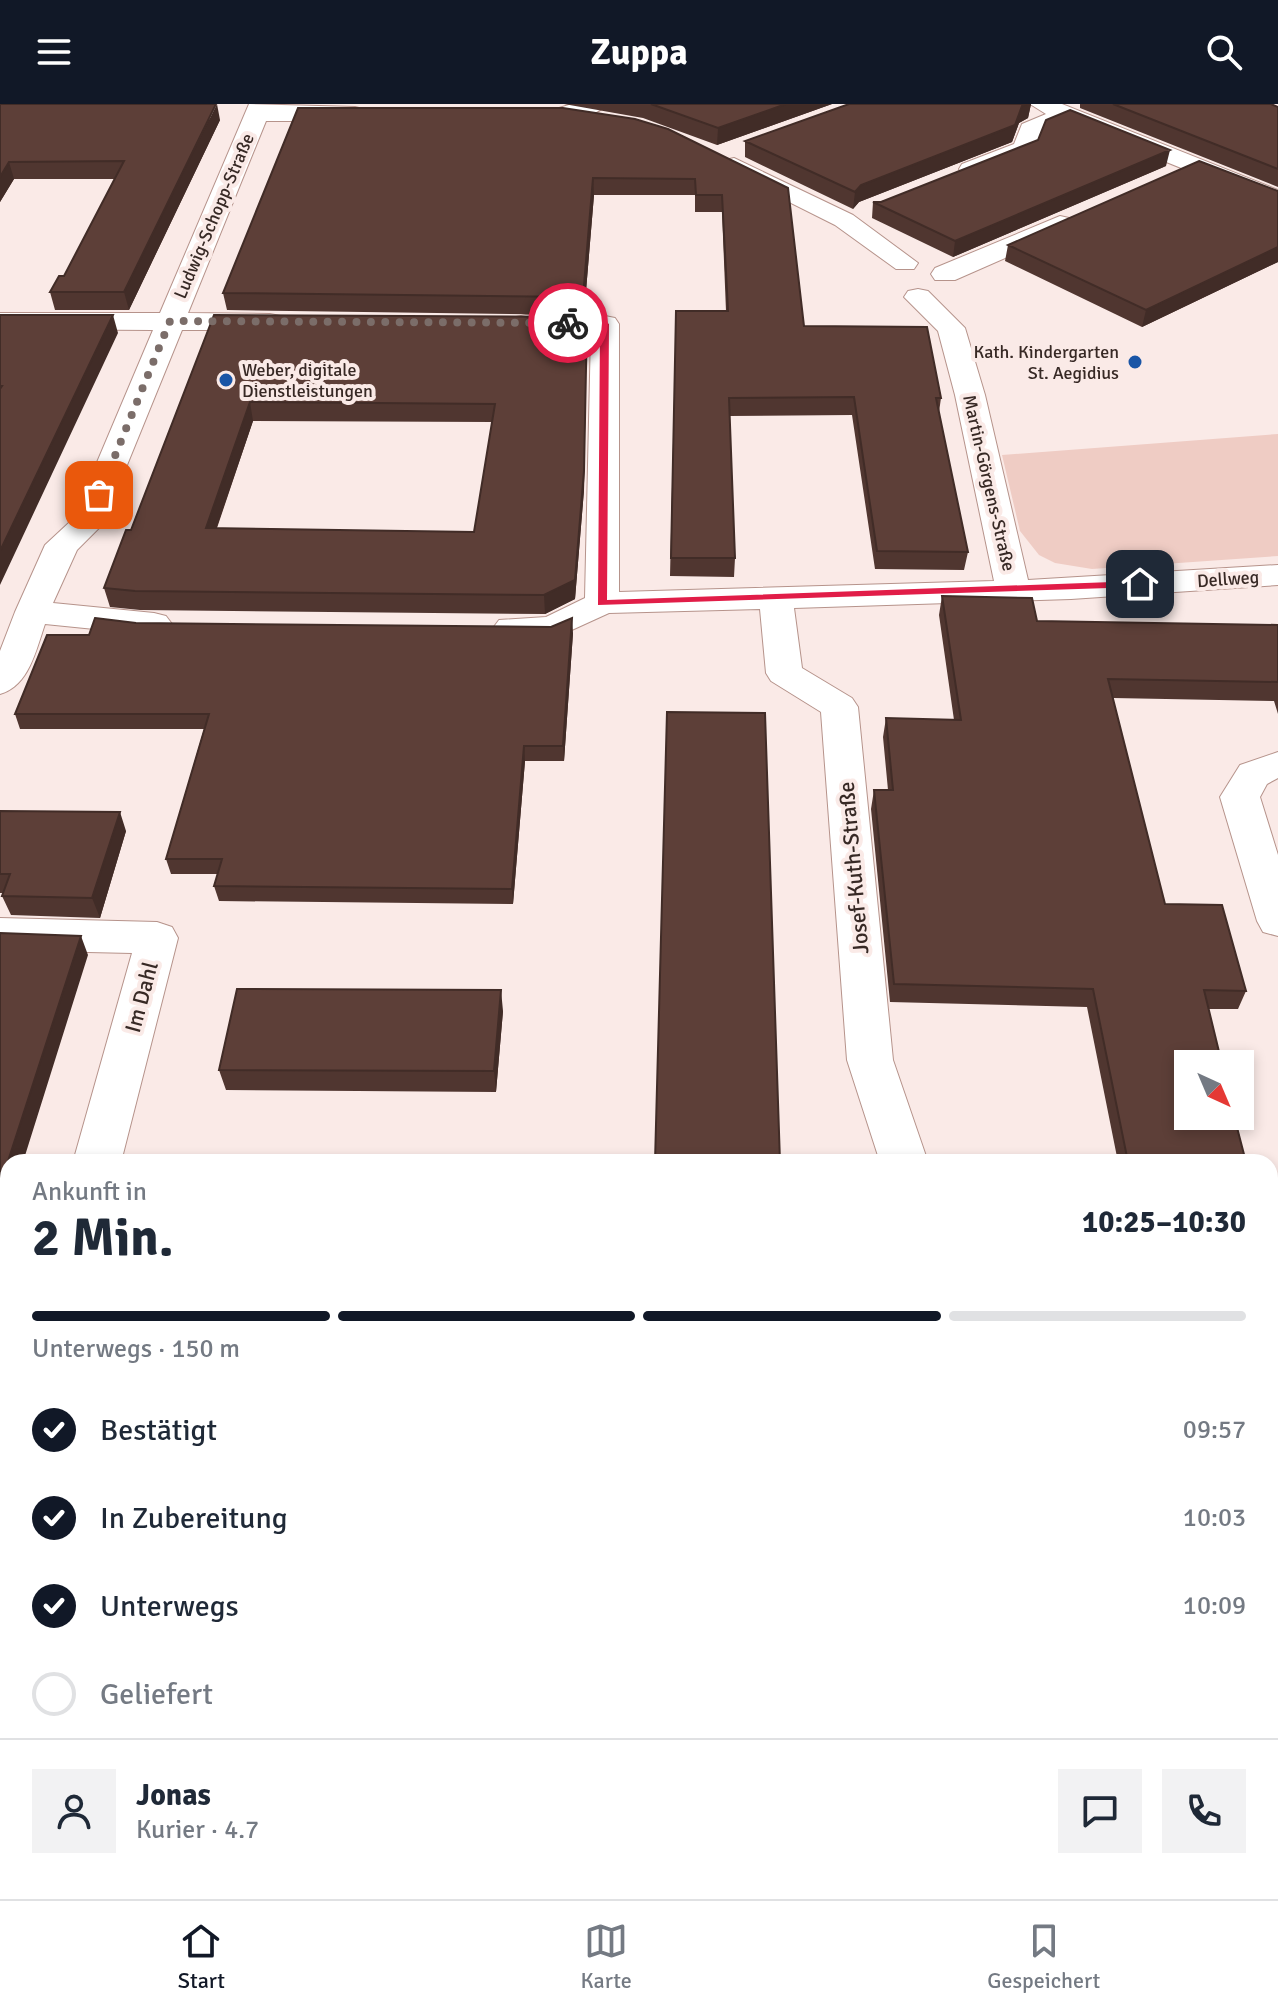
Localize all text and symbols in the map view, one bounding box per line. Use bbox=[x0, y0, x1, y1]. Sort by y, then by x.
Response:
icon: menu bbox=[32, 30, 76, 74]
text: Zuppa bbox=[590, 30, 688, 75]
icon: search bbox=[1202, 30, 1246, 74]
street label: Ludwig-Schopp-Straße bbox=[169, 130, 259, 302]
courier bbox=[528, 283, 608, 363]
icon: bike bbox=[546, 301, 590, 345]
place label: Kath. Kindergarten St. Aegidius bbox=[974, 341, 1119, 384]
marker: Kath. Kindergarten St. Aegidius bbox=[1126, 353, 1144, 371]
place label: Weber, digitale Dienstleistungen bbox=[242, 359, 373, 402]
marker: Weber, digitale Dienstleistungen bbox=[217, 371, 235, 389]
street label: Martin-Görgens-Straße bbox=[958, 393, 1020, 573]
pin bbox=[65, 461, 133, 529]
icon: bag bbox=[77, 473, 121, 517]
pin bbox=[1106, 550, 1174, 618]
icon: home bbox=[1118, 562, 1162, 606]
street label: Dellweg bbox=[1196, 566, 1260, 592]
street label: Josef-Kuth-Straße bbox=[833, 781, 874, 955]
street label: Im Dahl bbox=[119, 959, 164, 1036]
north arrow bbox=[1174, 1050, 1254, 1130]
map controls bbox=[1174, 1050, 1254, 1130]
text: Ankunft in bbox=[32, 1176, 147, 1208]
text: 10:25–10:30 bbox=[1082, 1204, 1246, 1241]
text: 2 Min. bbox=[32, 1206, 174, 1270]
text: Unterwegs · 150 m bbox=[32, 1333, 240, 1365]
icon: check bbox=[32, 1408, 76, 1452]
text: Bestätigt bbox=[100, 1412, 217, 1449]
text: 09:57 bbox=[1183, 1414, 1246, 1446]
icon: check bbox=[32, 1496, 76, 1540]
text: In Zubereitung bbox=[100, 1500, 288, 1537]
text: 10:03 bbox=[1183, 1502, 1246, 1534]
icon: check bbox=[32, 1584, 76, 1628]
text: Unterwegs bbox=[100, 1588, 239, 1625]
text: 10:09 bbox=[1183, 1590, 1246, 1622]
text: Geliefert bbox=[100, 1676, 213, 1713]
button: person bbox=[32, 1769, 116, 1853]
button: chat bbox=[1058, 1769, 1142, 1853]
button: phone bbox=[1162, 1769, 1246, 1853]
text: Jonas bbox=[136, 1777, 211, 1814]
text: Kurier · 4.7 bbox=[136, 1814, 259, 1846]
tab: Start bbox=[178, 1919, 225, 1994]
tab: Karte bbox=[580, 1919, 632, 1994]
tab: Gespeichert bbox=[987, 1919, 1100, 1994]

